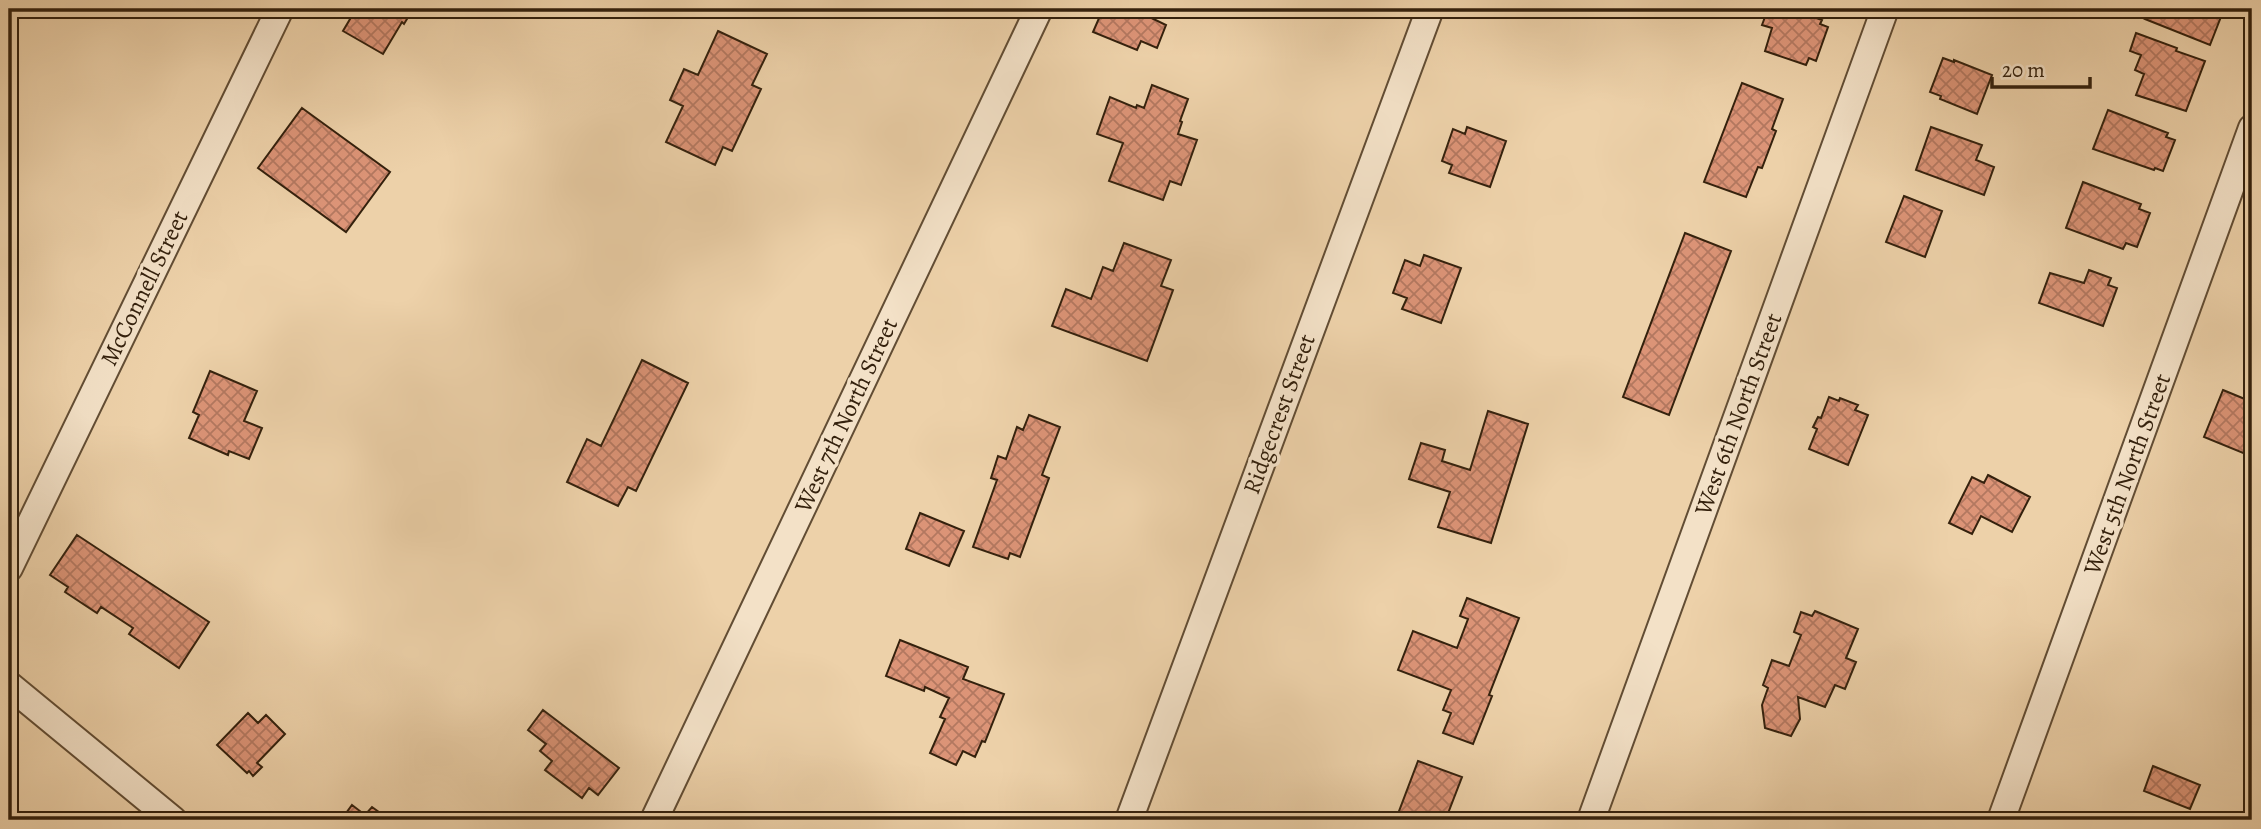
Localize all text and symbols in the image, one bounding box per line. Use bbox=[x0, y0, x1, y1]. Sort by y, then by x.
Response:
scale bar bbox=[1992, 46, 2090, 90]
text: 20 m bbox=[2002, 56, 2045, 84]
street label: McConnell Street bbox=[93, 205, 195, 371]
street label: West 6th North Street bbox=[1686, 309, 1789, 520]
street label: West 7th North Street bbox=[786, 312, 905, 519]
street label: Ridgecrest Street bbox=[1235, 329, 1323, 498]
street label: West 5th North Street bbox=[2075, 369, 2178, 580]

